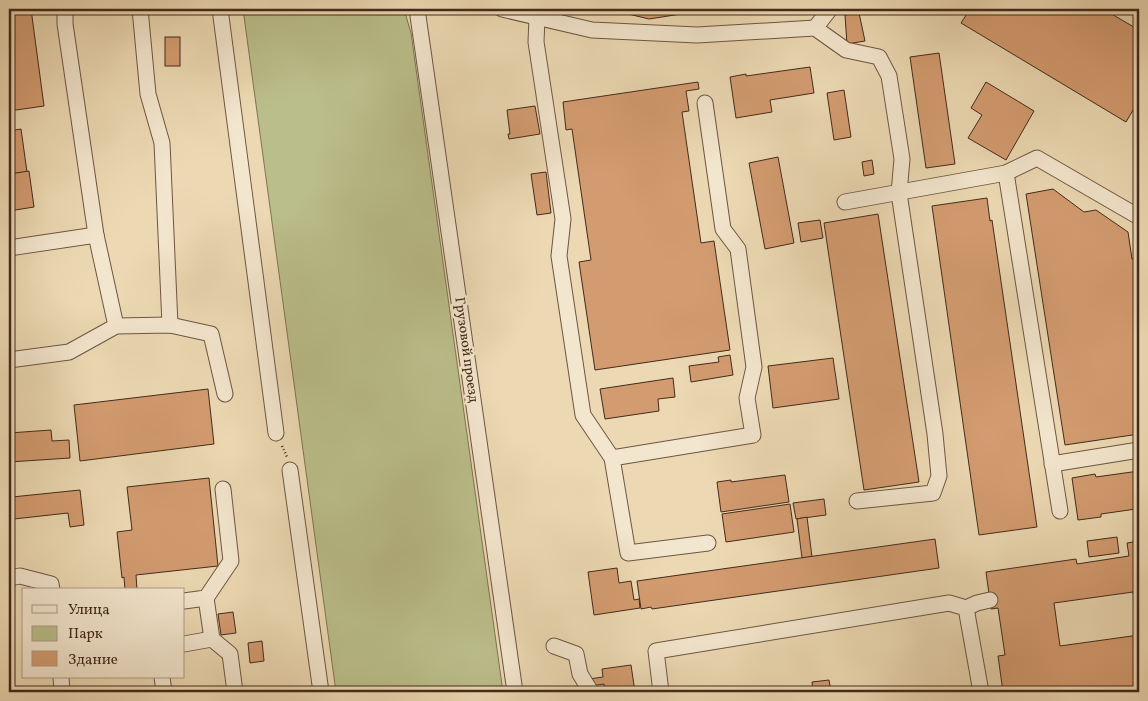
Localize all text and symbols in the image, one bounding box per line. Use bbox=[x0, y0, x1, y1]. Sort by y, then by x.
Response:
street label: Грузовой проезд bbox=[449, 296, 483, 404]
legend bbox=[22, 588, 185, 678]
text: Улица bbox=[68, 600, 110, 621]
text: Парк bbox=[68, 624, 103, 645]
text: Здание bbox=[68, 650, 118, 671]

